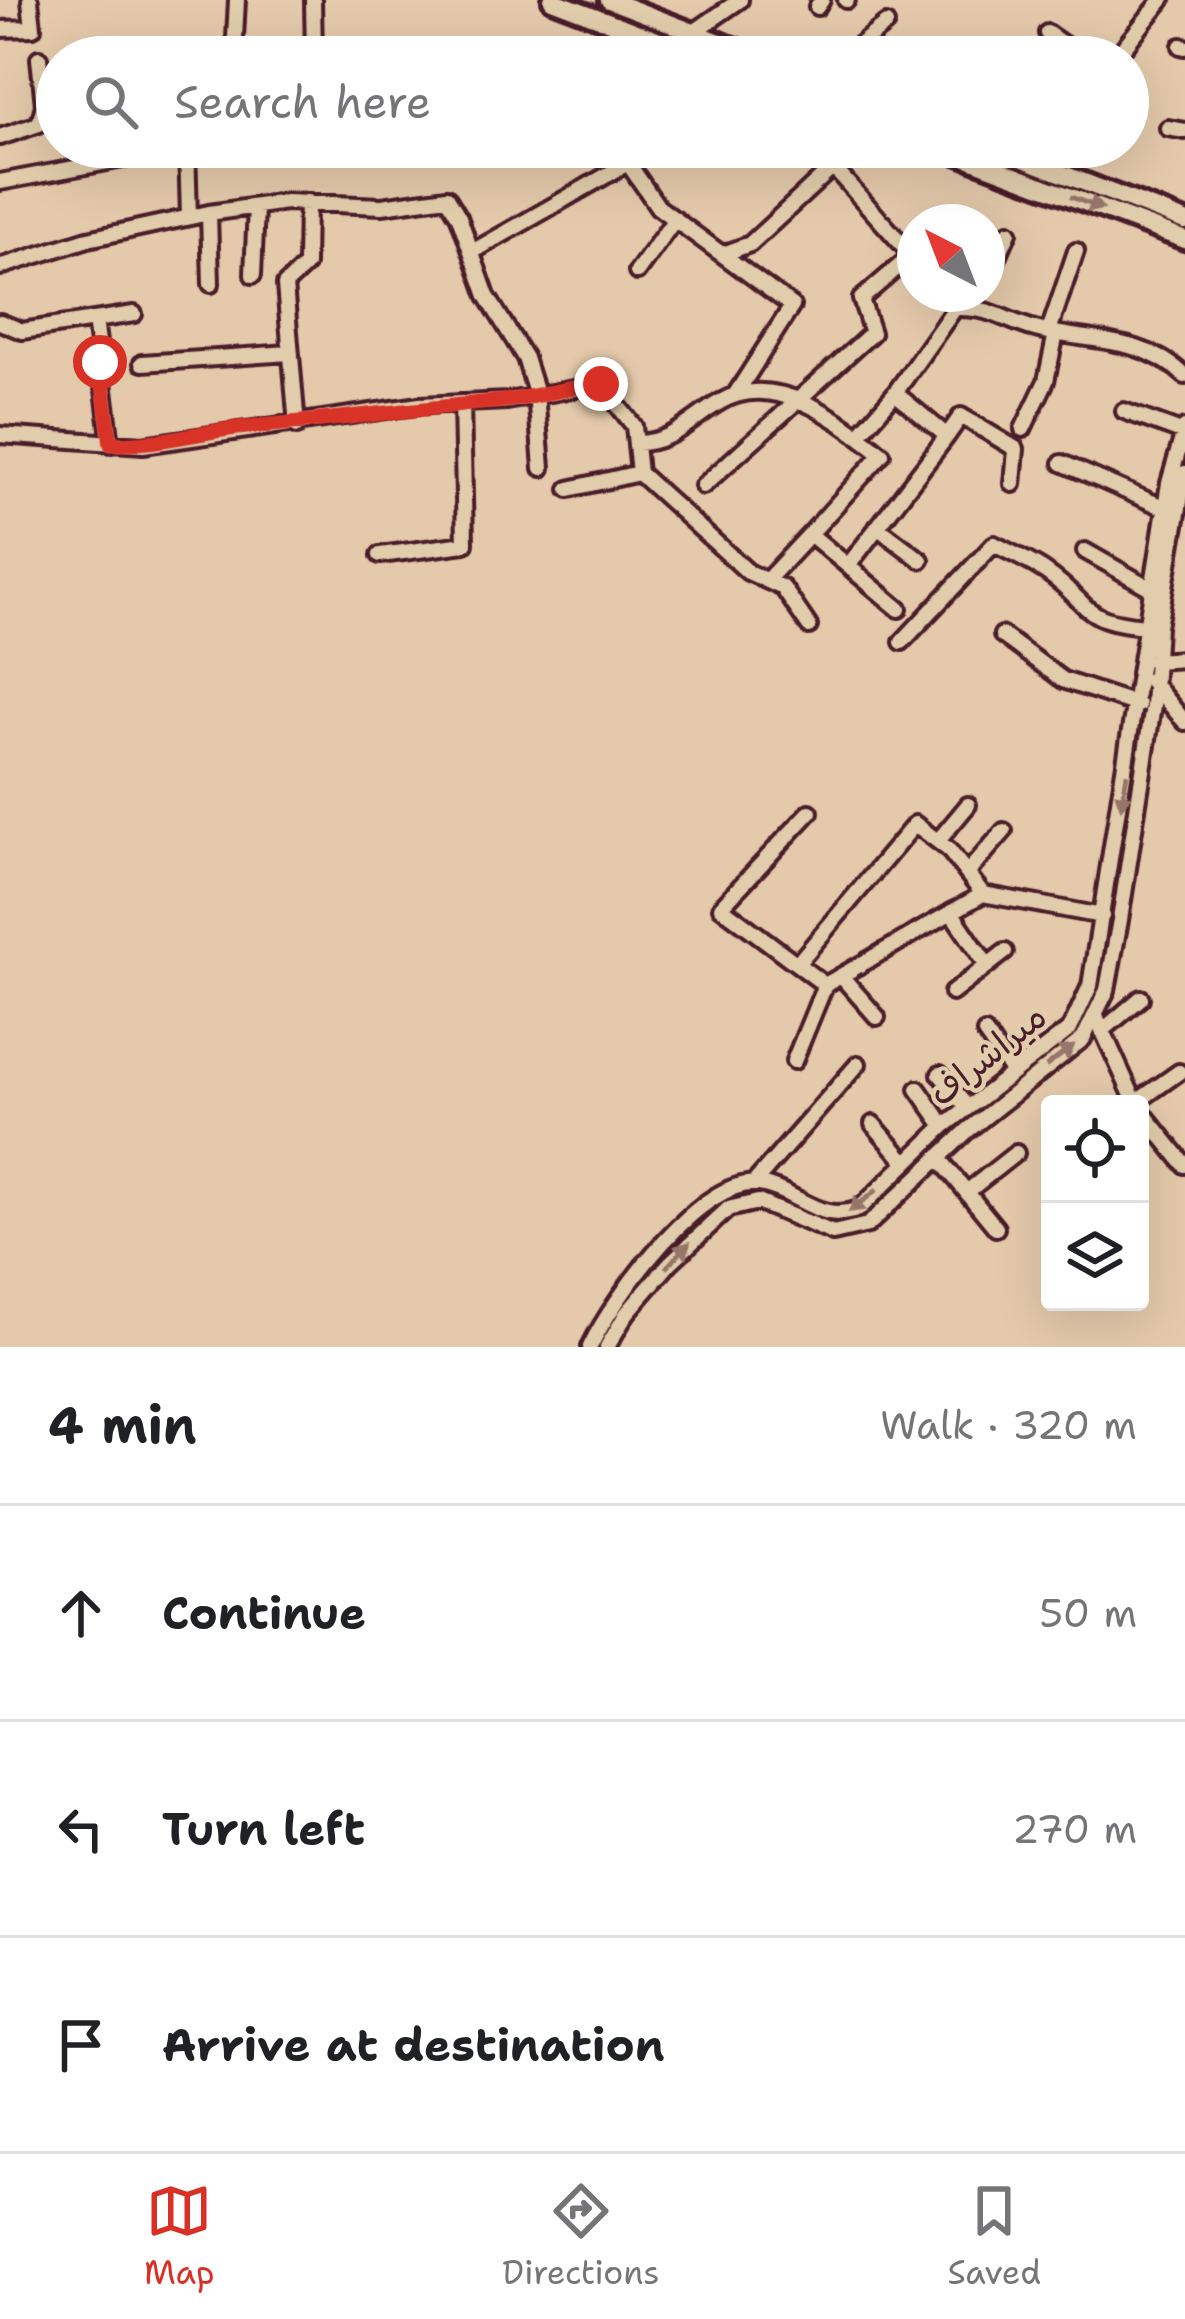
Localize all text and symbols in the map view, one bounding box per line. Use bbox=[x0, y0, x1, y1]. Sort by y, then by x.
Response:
search box bbox=[36, 36, 1149, 168]
icon: search bbox=[78, 69, 144, 135]
text: Search here bbox=[174, 72, 431, 132]
one-way arrow bbox=[1069, 194, 1105, 213]
north arrow bbox=[897, 204, 1005, 312]
route start bbox=[73, 335, 127, 389]
route end bbox=[574, 357, 628, 411]
one-way arrow bbox=[1114, 772, 1132, 810]
street label: میراشراف bbox=[918, 992, 1057, 1117]
one-way arrow bbox=[1044, 1044, 1076, 1069]
map controls bbox=[1041, 1095, 1149, 1311]
button: locate bbox=[1041, 1095, 1149, 1203]
one-way arrow bbox=[847, 1188, 878, 1213]
button: layers bbox=[1041, 1203, 1149, 1311]
one-way arrow bbox=[664, 1241, 692, 1270]
text: 4 min bbox=[48, 1391, 197, 1459]
text: Walk · 320 m bbox=[880, 1399, 1137, 1451]
icon: ahead bbox=[48, 1580, 114, 1646]
text: Continue bbox=[162, 1583, 366, 1643]
text: 50 m bbox=[1039, 1587, 1137, 1639]
icon: left bbox=[48, 1796, 114, 1862]
text: Turn left bbox=[162, 1799, 365, 1859]
text: 270 m bbox=[1012, 1803, 1137, 1855]
icon: arrive bbox=[48, 2012, 114, 2078]
text: Arrive at destination bbox=[162, 2015, 665, 2075]
tab: Map bbox=[144, 2178, 215, 2295]
tab: Directions bbox=[502, 2178, 660, 2295]
tab: Saved bbox=[947, 2178, 1041, 2295]

